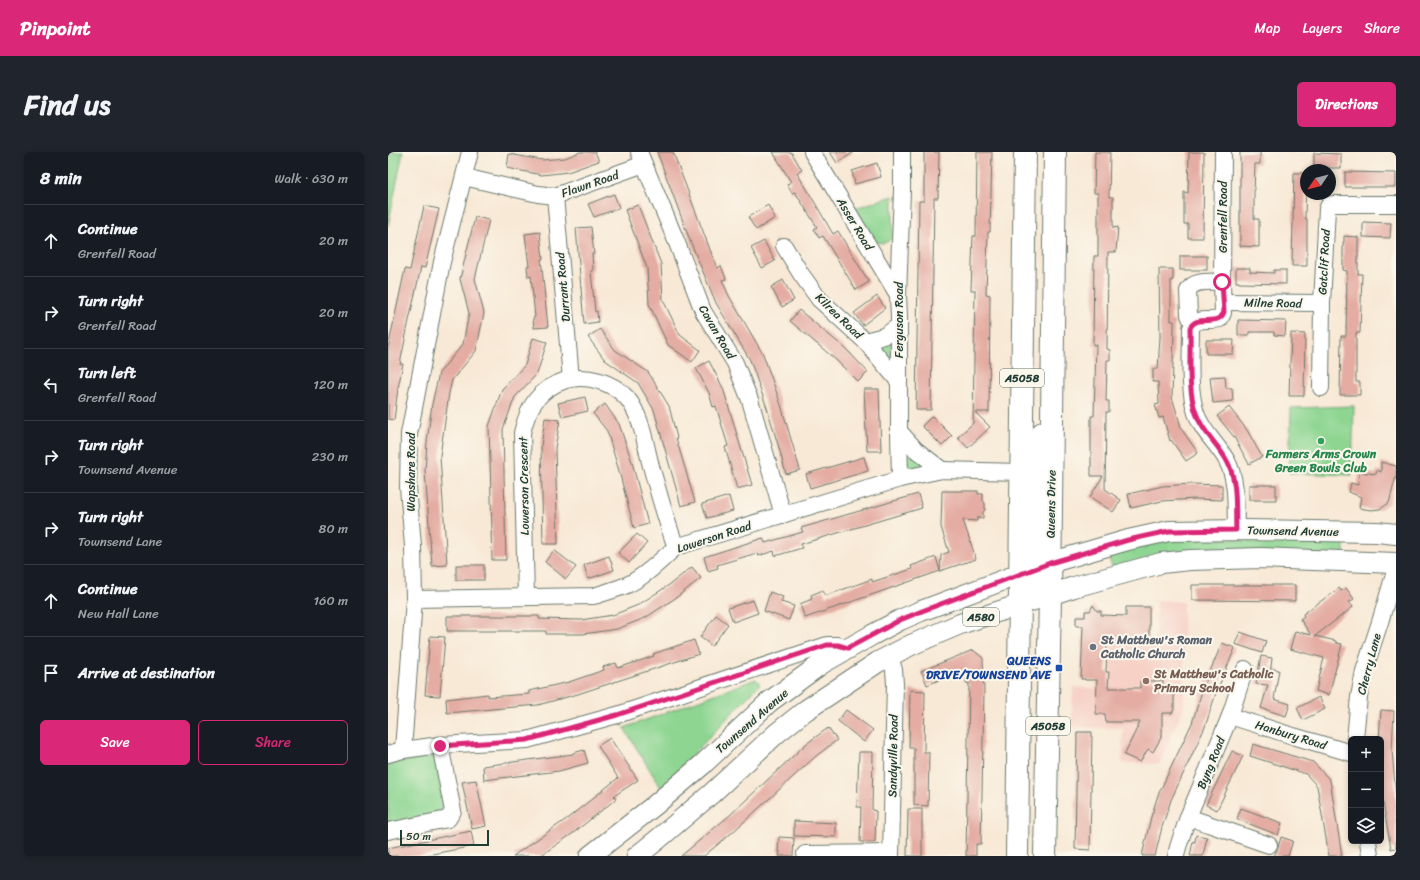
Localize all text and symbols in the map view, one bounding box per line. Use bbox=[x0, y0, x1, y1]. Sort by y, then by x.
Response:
text: Pinpoint bbox=[20, 12, 91, 45]
text: Map bbox=[1255, 16, 1280, 41]
text: Layers bbox=[1302, 16, 1342, 41]
text: Share bbox=[1364, 16, 1400, 41]
text: Find us bbox=[24, 80, 111, 129]
button: Directions bbox=[1297, 82, 1396, 127]
text: 8 min bbox=[40, 163, 82, 193]
street label: Flawn Road bbox=[558, 163, 623, 204]
north arrow bbox=[1300, 164, 1336, 200]
text: Walk · 630 m bbox=[274, 167, 348, 190]
street label: Grenfell Road bbox=[1212, 180, 1234, 253]
street label: Asser Road bbox=[830, 192, 880, 256]
text: Continue bbox=[78, 216, 138, 242]
street label: Gatclif Road bbox=[1311, 228, 1337, 295]
text: 20 m bbox=[319, 229, 348, 252]
icon: ahead bbox=[40, 230, 62, 252]
text: Grenfell Road bbox=[78, 242, 156, 265]
street label: Durrant Road bbox=[549, 251, 577, 323]
route start bbox=[1213, 273, 1231, 291]
street label: Ferguson Road bbox=[888, 281, 910, 358]
street label: Kilrea Road bbox=[810, 287, 869, 346]
text: Turn right bbox=[78, 288, 143, 314]
street label: Milne Road bbox=[1244, 291, 1303, 315]
street label: Cavan Road bbox=[692, 300, 742, 364]
text: 20 m bbox=[319, 301, 348, 324]
icon: right bbox=[40, 302, 62, 324]
text: Grenfell Road bbox=[78, 314, 156, 337]
text: Turn left bbox=[78, 360, 136, 386]
road number: A5058 bbox=[1000, 369, 1044, 387]
text: 120 m bbox=[313, 373, 348, 396]
icon: left bbox=[40, 374, 62, 396]
text: Grenfell Road bbox=[78, 386, 156, 409]
text: Turn right bbox=[78, 432, 143, 458]
street label: Wapshare Road bbox=[400, 432, 422, 512]
street label: Lowerson Crescent bbox=[512, 435, 536, 535]
marker: Farmers Arms Crown Green Bowls Club bbox=[1316, 436, 1326, 446]
place label: Farmers Arms Crown Green Bowls Club bbox=[1265, 443, 1377, 479]
text: 230 m bbox=[312, 445, 348, 468]
icon: right bbox=[40, 446, 62, 468]
text: Townsend Avenue bbox=[78, 458, 177, 481]
street label: Queens Drive bbox=[1039, 470, 1063, 538]
text: Turn right bbox=[78, 504, 143, 530]
street label: Lowerson Road bbox=[674, 514, 755, 559]
text: 80 m bbox=[319, 517, 348, 540]
icon: right bbox=[40, 518, 62, 540]
street label: Townsend Avenue bbox=[1247, 519, 1339, 543]
text: Townsend Lane bbox=[78, 530, 162, 553]
text: Continue bbox=[78, 576, 138, 602]
text: 160 m bbox=[313, 589, 348, 612]
icon: ahead bbox=[40, 590, 62, 612]
text: New Hall Lane bbox=[78, 602, 159, 625]
road number: A580 bbox=[963, 608, 999, 626]
place label: St Matthew's Roman Catholic Church bbox=[1100, 629, 1212, 665]
street label: Cherry Lane bbox=[1350, 631, 1388, 697]
marker: St Matthew's Roman Catholic Church bbox=[1088, 642, 1098, 652]
place label: QUEENS DRIVE/TOWNSEND AVE bbox=[926, 650, 1052, 686]
text: Arrive at destination bbox=[78, 660, 215, 686]
icon: arrive bbox=[40, 662, 62, 684]
marker: QUEENS DRIVE/TOWNSEND AVE bbox=[1054, 663, 1064, 673]
place label: St Matthew's Catholic Primary School bbox=[1153, 663, 1274, 699]
marker: St Matthew's Catholic Primary School bbox=[1141, 676, 1151, 686]
street label: Townsend Avenue bbox=[710, 683, 794, 759]
street label: Sandyville Road bbox=[881, 713, 905, 798]
street label: Hanbury Road bbox=[1253, 714, 1330, 756]
road number: A5058 bbox=[1026, 717, 1070, 735]
button: Save bbox=[40, 720, 190, 765]
button: Share bbox=[198, 720, 348, 765]
street label: Byng Road bbox=[1190, 732, 1232, 793]
map controls bbox=[1348, 736, 1384, 844]
button: + bbox=[1348, 736, 1384, 772]
route end bbox=[431, 737, 449, 755]
button: − bbox=[1348, 772, 1384, 808]
button: layers bbox=[1348, 808, 1384, 844]
text: 50 m bbox=[406, 827, 431, 846]
scale bar bbox=[400, 828, 489, 847]

